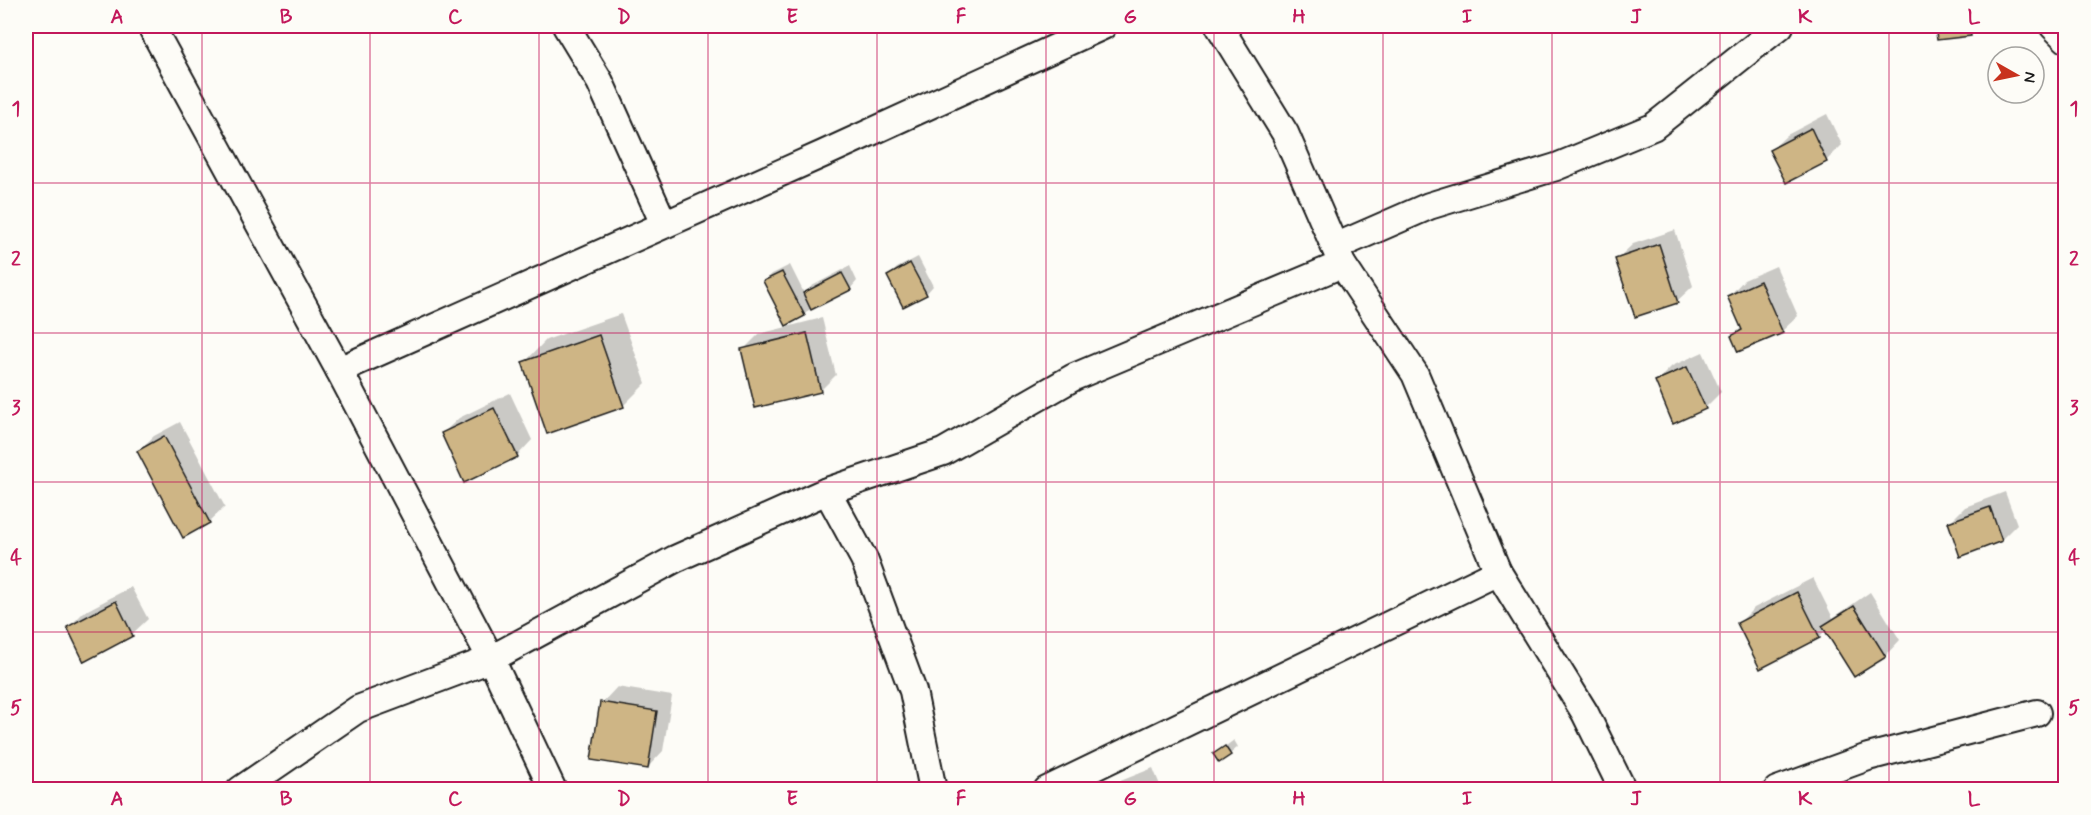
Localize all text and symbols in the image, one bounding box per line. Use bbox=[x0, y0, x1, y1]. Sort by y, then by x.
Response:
text: A bbox=[110, 4, 124, 31]
text: B bbox=[280, 4, 293, 31]
text: C bbox=[448, 4, 463, 31]
text: D bbox=[617, 4, 631, 31]
text: E bbox=[786, 4, 798, 31]
text: F bbox=[956, 4, 967, 31]
text: G bbox=[1123, 4, 1137, 31]
text: H bbox=[1292, 4, 1306, 31]
text: I bbox=[1462, 4, 1472, 31]
text: J bbox=[1630, 4, 1642, 31]
text: K bbox=[1798, 4, 1813, 31]
text: L bbox=[1968, 4, 1981, 31]
north arrow bbox=[1986, 45, 2046, 105]
text: N bbox=[2018, 70, 2041, 84]
text: 1 bbox=[12, 96, 20, 123]
text: 1 bbox=[2070, 96, 2078, 123]
text: 2 bbox=[11, 246, 21, 273]
text: 2 bbox=[2069, 246, 2079, 273]
text: 3 bbox=[11, 395, 21, 422]
text: 3 bbox=[2069, 395, 2079, 422]
text: 4 bbox=[10, 545, 22, 572]
text: 4 bbox=[2068, 545, 2080, 572]
text: 5 bbox=[10, 695, 22, 722]
text: 5 bbox=[2068, 695, 2080, 722]
text: A bbox=[110, 786, 124, 813]
text: B bbox=[280, 786, 293, 813]
text: C bbox=[448, 786, 463, 813]
text: D bbox=[617, 786, 631, 813]
text: E bbox=[786, 786, 798, 813]
text: F bbox=[956, 786, 967, 813]
text: G bbox=[1123, 786, 1137, 813]
text: H bbox=[1292, 786, 1306, 813]
text: I bbox=[1462, 786, 1472, 813]
text: J bbox=[1630, 786, 1642, 813]
text: K bbox=[1798, 786, 1813, 813]
text: L bbox=[1968, 786, 1981, 813]

